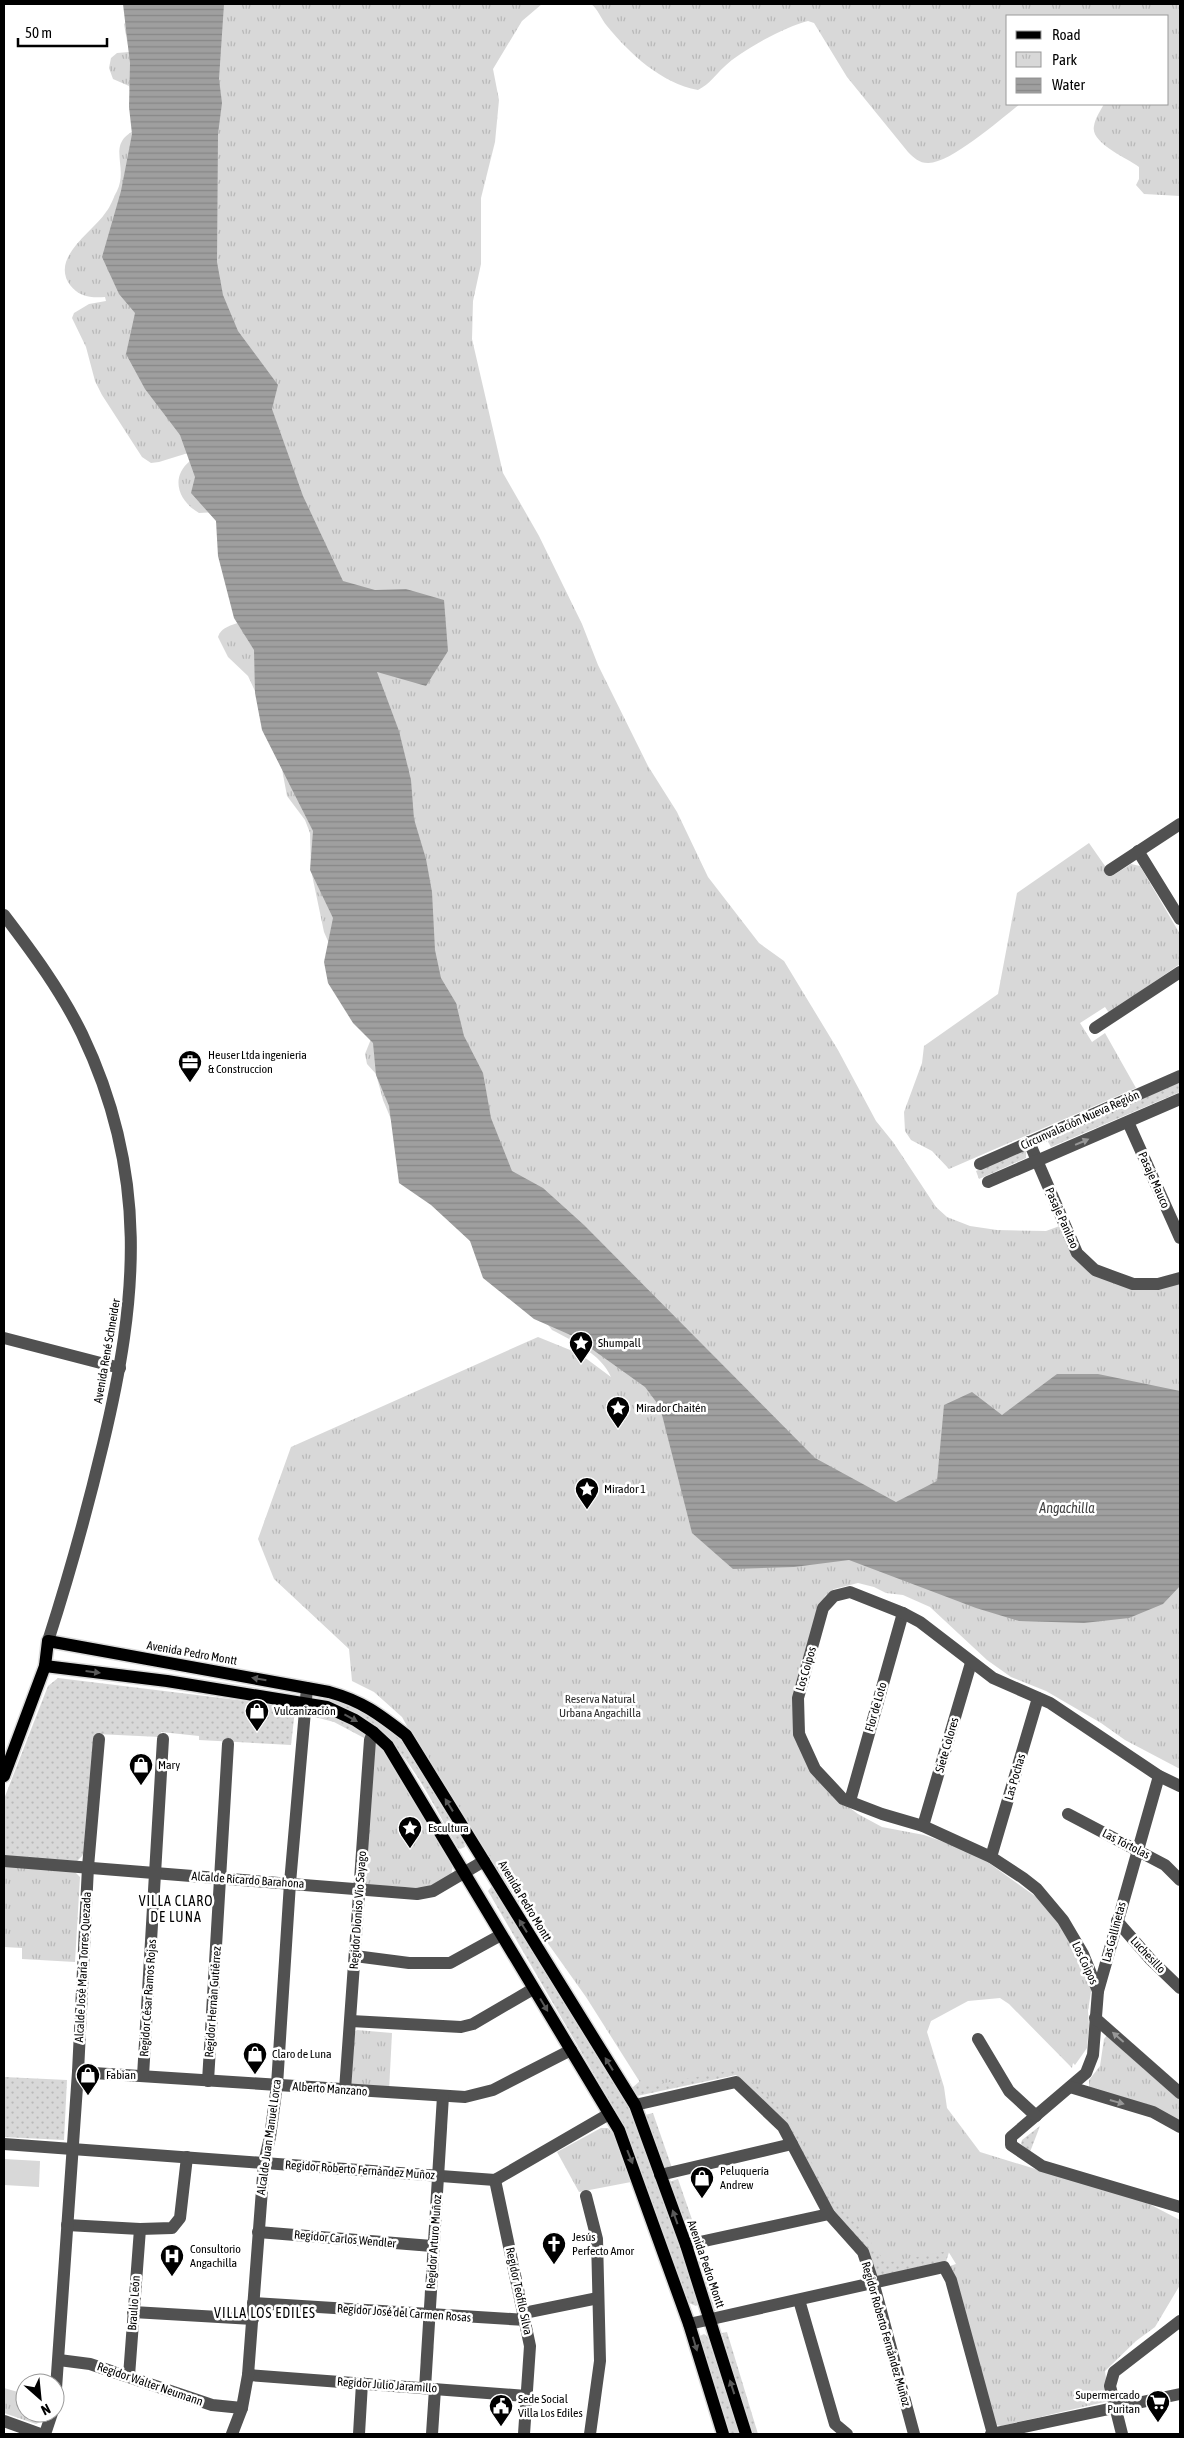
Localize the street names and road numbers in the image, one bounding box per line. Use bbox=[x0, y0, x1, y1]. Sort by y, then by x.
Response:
street label: Circunvalación Nueva Región bbox=[1019, 1088, 1141, 1152]
street label: Pasaje Mauco bbox=[1135, 1150, 1173, 1211]
street label: Pasaje Panitao bbox=[1042, 1185, 1082, 1251]
street label: Avenida René Schneider bbox=[91, 1297, 123, 1404]
street label: Avenida Pedro Montt bbox=[146, 1638, 239, 1668]
street label: Los Coipos bbox=[793, 1645, 819, 1693]
street label: Flor de Loto bbox=[862, 1680, 890, 1733]
street label: Siete Colores bbox=[932, 1716, 962, 1774]
street label: Las Pochas bbox=[1002, 1752, 1028, 1802]
street label: Las Tórtolas bbox=[1100, 1826, 1152, 1862]
street label: Regidor Dioniso Vío Sayago bbox=[347, 1850, 369, 1970]
street label: Avenida Pedro Montt bbox=[495, 1858, 555, 1944]
street label: Alcalde Ricardo Barahona bbox=[191, 1869, 305, 1891]
street label: Alcalde José María Torres Quezada bbox=[72, 1891, 94, 2043]
street label: Las Gallinetas bbox=[1099, 1900, 1129, 1964]
street label: Luchesillo bbox=[1128, 1934, 1169, 1976]
street label: Regidor César Ramos Rojas bbox=[137, 1939, 159, 2057]
street label: Los Coipos bbox=[1069, 1939, 1101, 1987]
street label: Regidor Hernán Gutiérrez bbox=[202, 1945, 224, 2058]
street label: Alcalde Juan Manuel Lorca bbox=[254, 2078, 284, 2196]
street label: Alberto Manzano bbox=[292, 2079, 368, 2099]
street label: Regidor Roberto Fernández Muñoz bbox=[285, 2158, 436, 2182]
street label: Regidor Arturo Muñoz bbox=[424, 2194, 444, 2290]
street label: Avenida Pedro Montt bbox=[684, 2218, 728, 2310]
street label: Regidor Carlos Wendler bbox=[293, 2228, 397, 2250]
street label: Regidor Teófilo Silva bbox=[503, 2246, 535, 2336]
street label: Regidor Roberto Fernández Muñoz bbox=[859, 2260, 914, 2409]
street label: Braulio León bbox=[125, 2275, 143, 2331]
street label: Regidor José del Carmen Rosas bbox=[336, 2301, 472, 2325]
street label: Regidor Walter Neumann bbox=[95, 2359, 205, 2409]
street label: Regidor Julio Jaramillo bbox=[336, 2375, 438, 2396]

